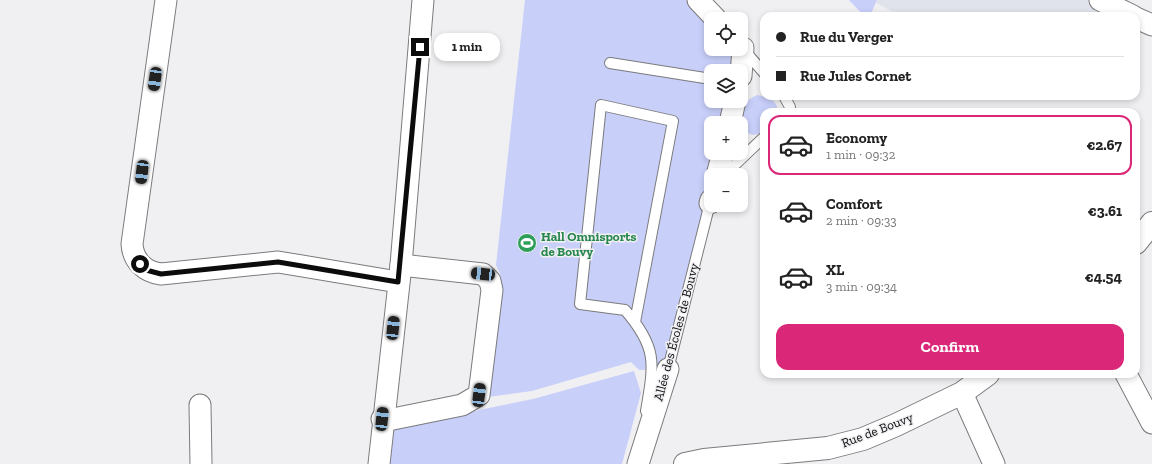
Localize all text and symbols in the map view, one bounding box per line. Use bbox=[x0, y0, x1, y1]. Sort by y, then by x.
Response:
map controls bbox=[704, 12, 748, 212]
button: locate bbox=[704, 12, 748, 56]
text: Rue du Verger bbox=[800, 28, 893, 46]
callout: 1 min bbox=[434, 33, 500, 61]
route end bbox=[411, 38, 429, 56]
text: 1 min bbox=[452, 39, 482, 54]
button: layers bbox=[704, 64, 748, 108]
car bbox=[147, 66, 163, 92]
text: Rue Jules Cornet bbox=[800, 67, 911, 85]
button: + bbox=[704, 116, 748, 160]
icon: car bbox=[778, 127, 814, 163]
text: Economy bbox=[826, 129, 887, 147]
text: €2.67 bbox=[1086, 136, 1122, 154]
text: 1 min · 09:32 bbox=[826, 147, 895, 162]
car bbox=[135, 159, 149, 185]
button: − bbox=[704, 168, 748, 212]
icon: car bbox=[778, 193, 814, 229]
text: Comfort bbox=[826, 195, 882, 213]
text: €3.61 bbox=[1088, 202, 1122, 220]
text: 2 min · 09:33 bbox=[826, 213, 897, 228]
place label: Hall Omnisports de Bouvy bbox=[541, 229, 637, 259]
sports icon: Hall Omnisports de Bouvy bbox=[516, 232, 538, 254]
route start bbox=[131, 255, 149, 273]
icon: car bbox=[778, 259, 814, 295]
street label: Allée des Écoles de Bouvy bbox=[650, 261, 702, 403]
text: XL bbox=[826, 261, 844, 279]
car bbox=[470, 267, 496, 281]
text: €4.54 bbox=[1085, 268, 1122, 286]
text: 3 min · 09:34 bbox=[826, 279, 897, 294]
car bbox=[386, 315, 400, 341]
button: Confirm bbox=[776, 324, 1124, 370]
car bbox=[472, 382, 486, 408]
car bbox=[375, 406, 389, 432]
street label: Rue de Bouvy bbox=[839, 409, 915, 451]

